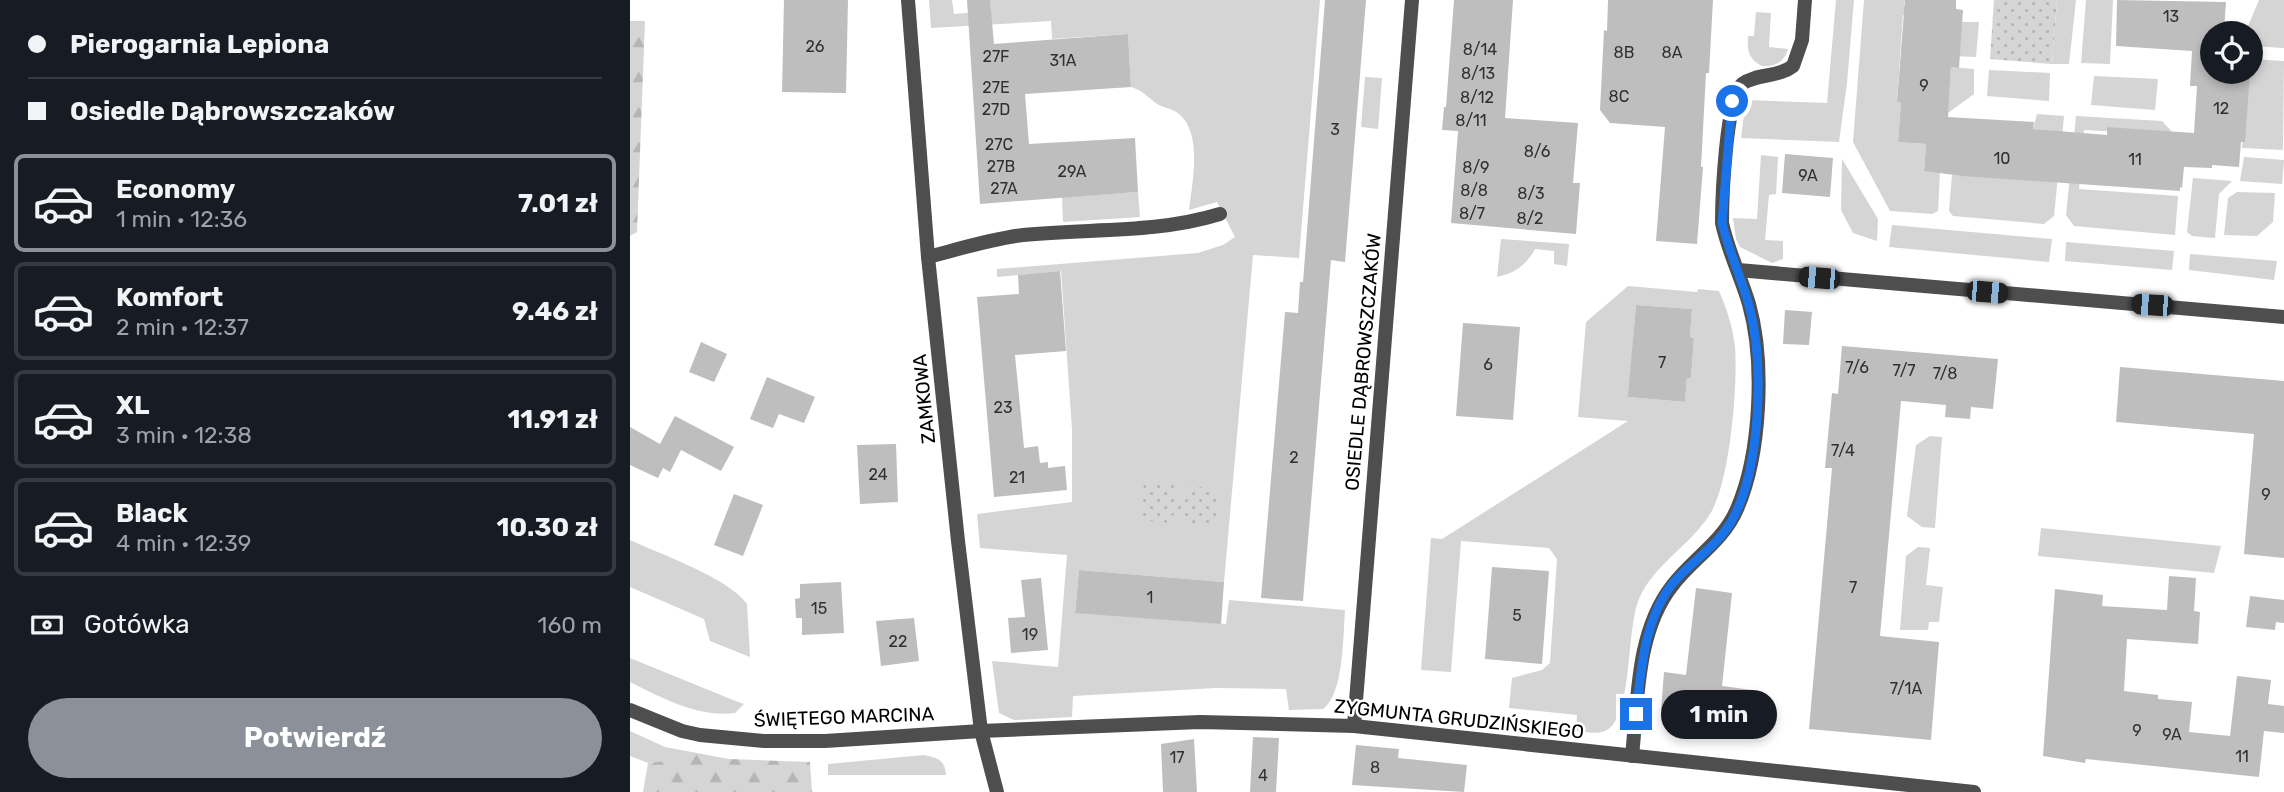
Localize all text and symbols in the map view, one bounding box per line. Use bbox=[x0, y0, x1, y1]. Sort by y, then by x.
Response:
house number: 13 bbox=[2163, 7, 2179, 26]
map controls bbox=[2200, 21, 2263, 84]
button: locate bbox=[2200, 21, 2263, 84]
text: Pierogarnia Lepiona bbox=[70, 29, 329, 60]
house number: 26 bbox=[805, 37, 825, 56]
house number: 8/14 bbox=[1463, 40, 1497, 59]
house number: 8B bbox=[1614, 43, 1634, 62]
house number: 8A bbox=[1662, 43, 1683, 62]
house number: 27F bbox=[983, 47, 1009, 66]
house number: 31A bbox=[1050, 51, 1077, 70]
house number: 8/13 bbox=[1461, 64, 1495, 83]
house number: 9 bbox=[1919, 76, 1929, 95]
house number: 27E bbox=[982, 78, 1010, 97]
route start bbox=[1716, 85, 1748, 117]
house number: 8C bbox=[1609, 87, 1629, 106]
house number: 8/12 bbox=[1460, 88, 1494, 107]
text: Osiedle Dąbrowszczaków bbox=[70, 96, 395, 127]
house number: 12 bbox=[2213, 99, 2229, 118]
house number: 27D bbox=[982, 100, 1010, 119]
house number: 8/11 bbox=[1455, 111, 1487, 130]
house number: 3 bbox=[1330, 120, 1340, 139]
house number: 27C bbox=[985, 135, 1013, 154]
house number: 8/6 bbox=[1524, 142, 1551, 161]
house number: 10 bbox=[1993, 149, 2011, 168]
house number: 11 bbox=[2128, 150, 2142, 169]
house number: 27B bbox=[987, 157, 1015, 176]
house number: 8/9 bbox=[1462, 158, 1490, 177]
house number: 29A bbox=[1057, 162, 1087, 181]
house number: 9A bbox=[1798, 166, 1818, 185]
icon: car bbox=[32, 172, 95, 235]
text: Economy bbox=[116, 174, 235, 205]
house number: 27A bbox=[990, 179, 1018, 198]
house number: 8/8 bbox=[1460, 181, 1488, 200]
house number: 8/3 bbox=[1517, 184, 1545, 203]
text: 7.01 zł bbox=[518, 188, 598, 219]
house number: 8/7 bbox=[1459, 204, 1485, 223]
text: 1 min · 12:36 bbox=[116, 205, 247, 233]
house number: 8/2 bbox=[1517, 209, 1544, 228]
street label: OSIEDLE DĄBROWSZCZAKÓW bbox=[1340, 232, 1386, 492]
car bbox=[1798, 266, 1841, 290]
icon: car bbox=[32, 280, 95, 343]
car bbox=[1966, 280, 2009, 304]
text: Komfort bbox=[116, 282, 223, 313]
car bbox=[2131, 293, 2174, 317]
text: 9.46 zł bbox=[512, 296, 598, 327]
text: 2 min · 12:37 bbox=[116, 313, 249, 341]
street label: ZAMKOWA bbox=[908, 353, 940, 445]
house number: 7 bbox=[1658, 353, 1666, 372]
house number: 6 bbox=[1483, 355, 1493, 374]
house number: 7/6 bbox=[1845, 358, 1869, 377]
house number: 7/7 bbox=[1892, 361, 1916, 380]
house number: 7/8 bbox=[1933, 364, 1957, 383]
icon: car bbox=[32, 388, 95, 451]
text: XL bbox=[116, 390, 149, 421]
house number: 23 bbox=[993, 398, 1013, 417]
text: 11.91 zł bbox=[507, 404, 598, 435]
text: 3 min · 12:38 bbox=[116, 421, 252, 449]
house number: 7/4 bbox=[1831, 441, 1855, 460]
house number: 2 bbox=[1289, 448, 1299, 467]
house number: 24 bbox=[868, 465, 888, 484]
house number: 21 bbox=[1009, 468, 1025, 487]
house number: 9 bbox=[2261, 485, 2271, 504]
icon: car bbox=[32, 496, 95, 559]
text: Black bbox=[116, 498, 188, 529]
text: 10.30 zł bbox=[497, 512, 598, 543]
text: 4 min · 12:39 bbox=[116, 529, 251, 557]
house number: 7 bbox=[1849, 578, 1857, 597]
house number: 1 bbox=[1147, 588, 1153, 607]
house number: 15 bbox=[811, 599, 827, 618]
icon: cash bbox=[28, 606, 66, 644]
house number: 5 bbox=[1512, 606, 1522, 625]
text: Gotówka bbox=[84, 609, 190, 640]
text: 160 m bbox=[538, 611, 602, 639]
house number: 19 bbox=[1022, 625, 1038, 644]
house number: 22 bbox=[889, 632, 907, 651]
house number: 7/1A bbox=[1890, 679, 1922, 698]
callout: 1 min bbox=[1660, 690, 1776, 738]
street label: ZYGMUNTA GRUDZIŃSKIEGO bbox=[1333, 694, 1585, 744]
button: Potwierdź bbox=[28, 698, 602, 778]
route end bbox=[1620, 698, 1652, 730]
text: 1 min bbox=[1690, 700, 1748, 728]
street label: ŚWIĘTEGO MARCINA bbox=[753, 702, 935, 732]
house number: 9 bbox=[2132, 721, 2142, 740]
house number: 9A bbox=[2162, 725, 2182, 744]
house number: 11 bbox=[2235, 747, 2249, 766]
house number: 17 bbox=[1169, 748, 1185, 767]
house number: 8 bbox=[1370, 758, 1380, 777]
house number: 4 bbox=[1258, 766, 1268, 785]

